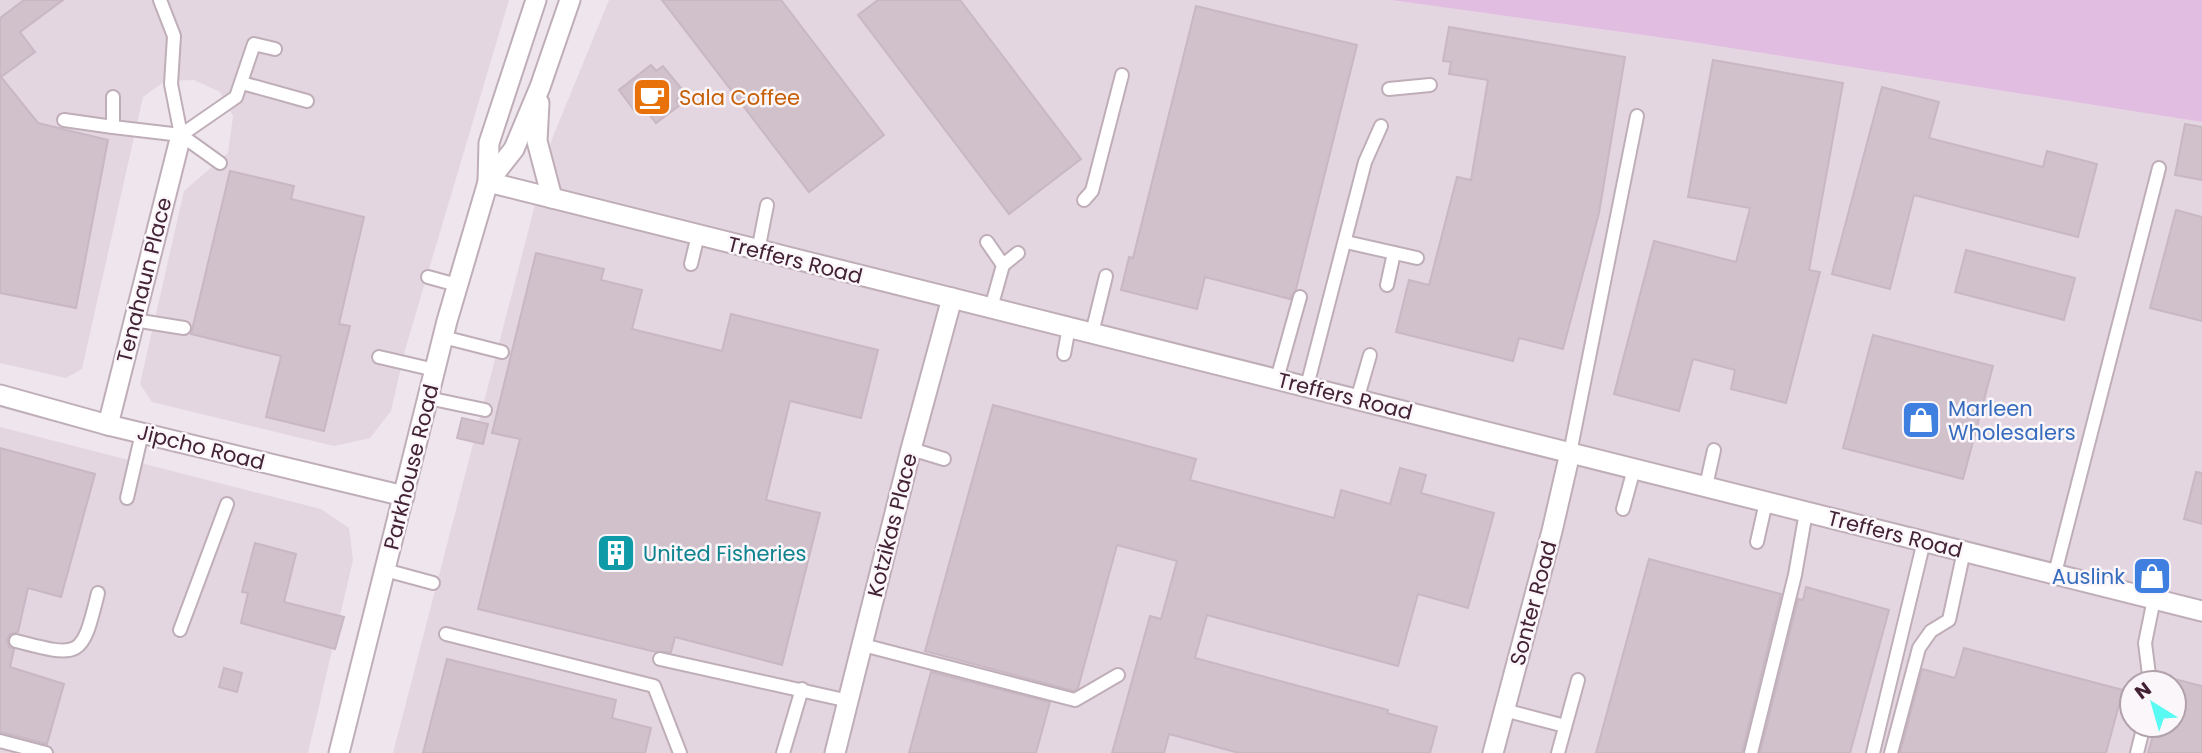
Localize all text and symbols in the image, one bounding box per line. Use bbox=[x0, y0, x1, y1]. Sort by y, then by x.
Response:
cafe icon: Sala Coffee bbox=[631, 76, 673, 118]
place label: Sala Coffee bbox=[679, 83, 800, 112]
street label: Tenahaun Place bbox=[109, 194, 179, 366]
street label: Treffers Road bbox=[725, 229, 865, 291]
street label: Treffers Road bbox=[1275, 365, 1415, 427]
street label: Parkhouse Road bbox=[376, 381, 446, 553]
place label: Marleen Wholesalers bbox=[1948, 394, 2076, 447]
shop icon: Marleen Wholesalers bbox=[1900, 399, 1942, 441]
street label: Jipcho Road bbox=[134, 417, 268, 477]
street label: Kotzikas Place bbox=[860, 450, 924, 600]
street label: Treffers Road bbox=[1825, 503, 1965, 565]
building icon: United Fisheries bbox=[595, 532, 637, 574]
street label: Sonter Road bbox=[1502, 537, 1564, 669]
place label: United Fisheries bbox=[643, 539, 806, 568]
shop icon: Auslink bbox=[2131, 555, 2173, 597]
place label: Auslink bbox=[2052, 562, 2125, 591]
north arrow bbox=[2118, 669, 2188, 739]
text: N bbox=[2129, 676, 2157, 706]

